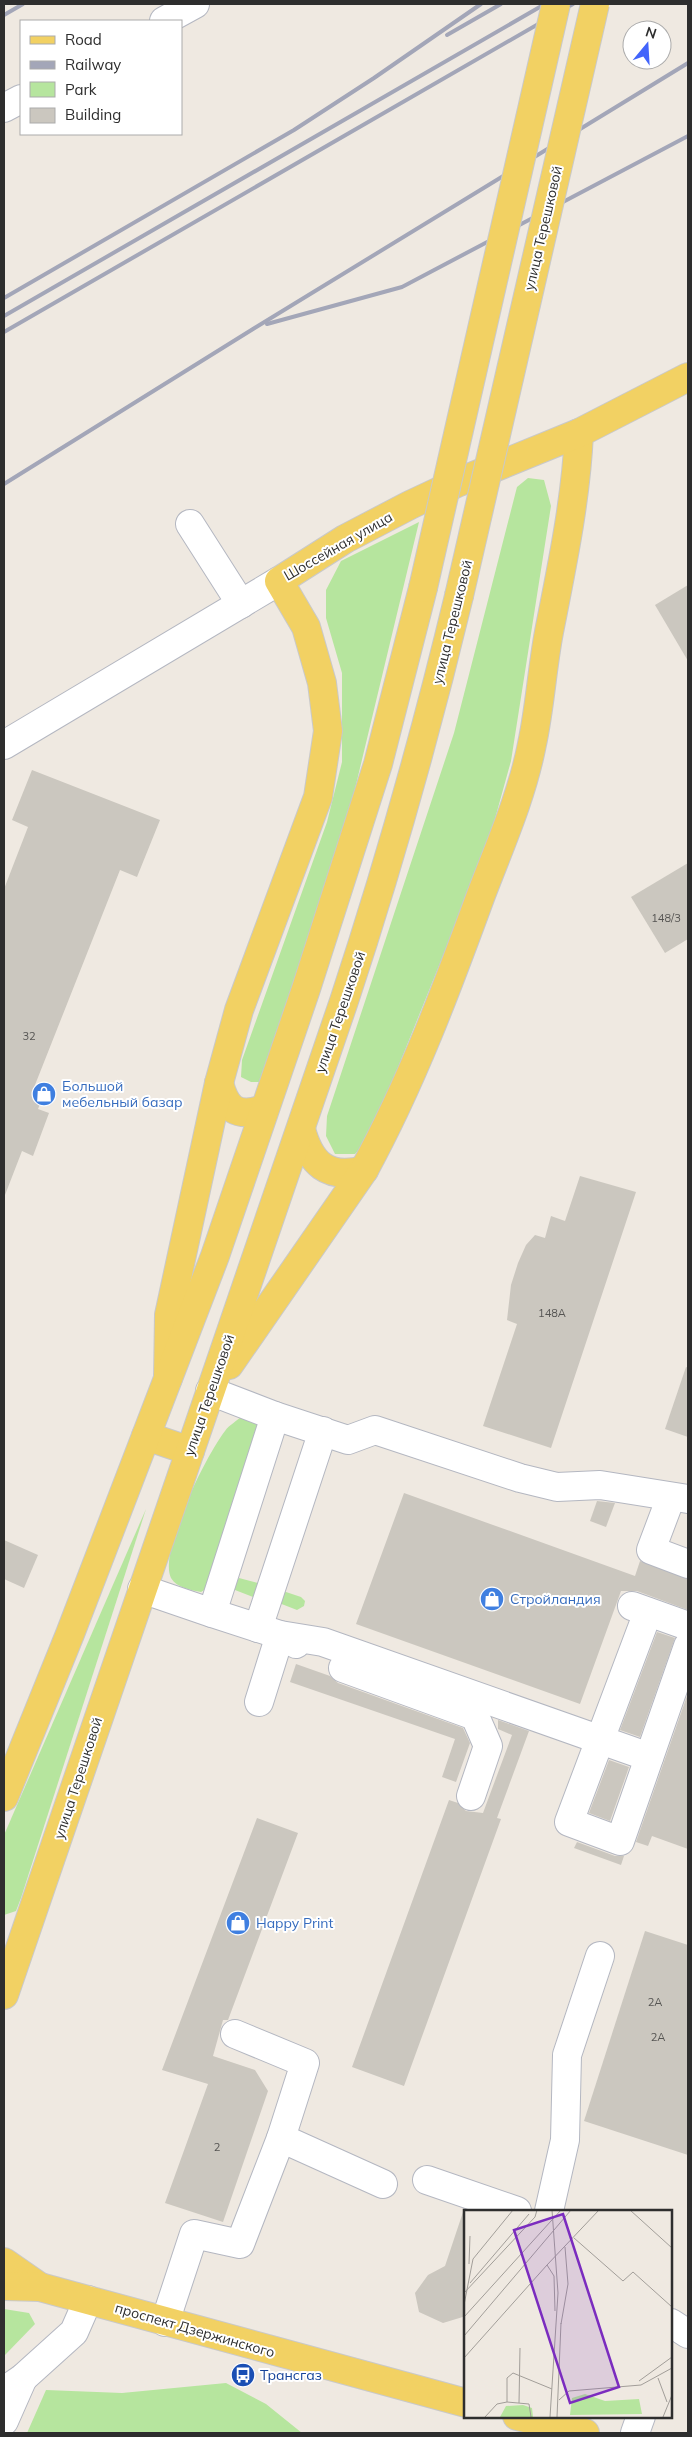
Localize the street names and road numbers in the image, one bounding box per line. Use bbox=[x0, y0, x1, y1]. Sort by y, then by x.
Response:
street label: улица Терешковой bbox=[520, 164, 566, 292]
street label: Шоссейная улица bbox=[280, 508, 396, 584]
street label: улица Терешковой bbox=[428, 558, 476, 686]
street label: улица Терешковой bbox=[311, 949, 369, 1075]
street label: улица Терешковой bbox=[180, 1332, 238, 1458]
street label: улица Терешковой bbox=[50, 1715, 106, 1841]
street label: проспект Дзержинского bbox=[113, 2299, 277, 2361]

